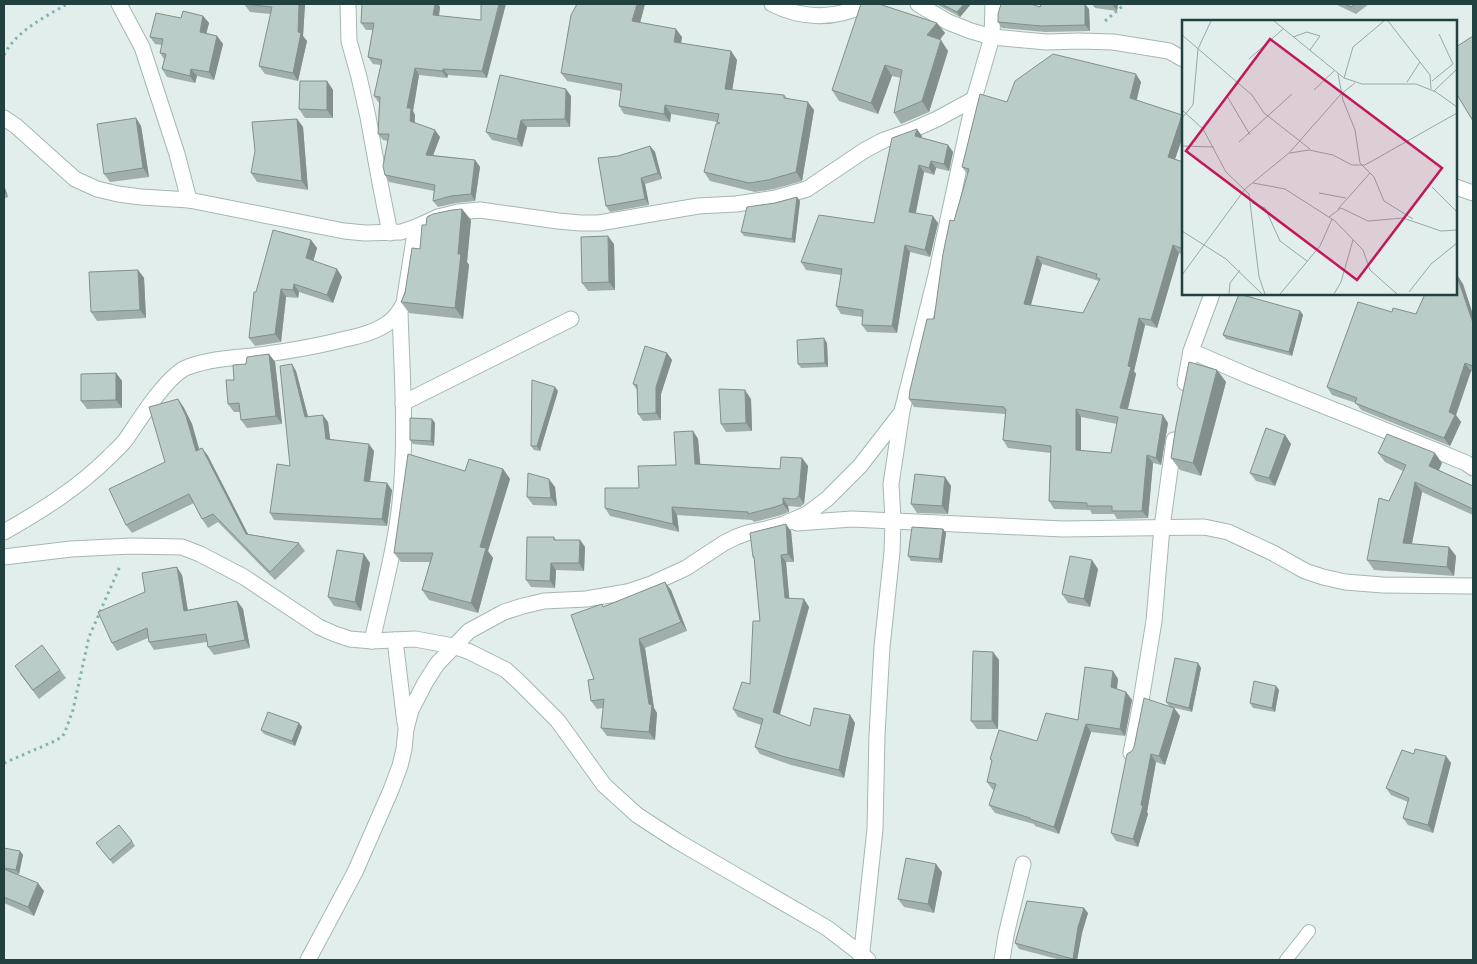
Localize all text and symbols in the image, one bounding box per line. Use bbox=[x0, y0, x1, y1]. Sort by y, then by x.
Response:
inset map bbox=[1182, 20, 1457, 295]

